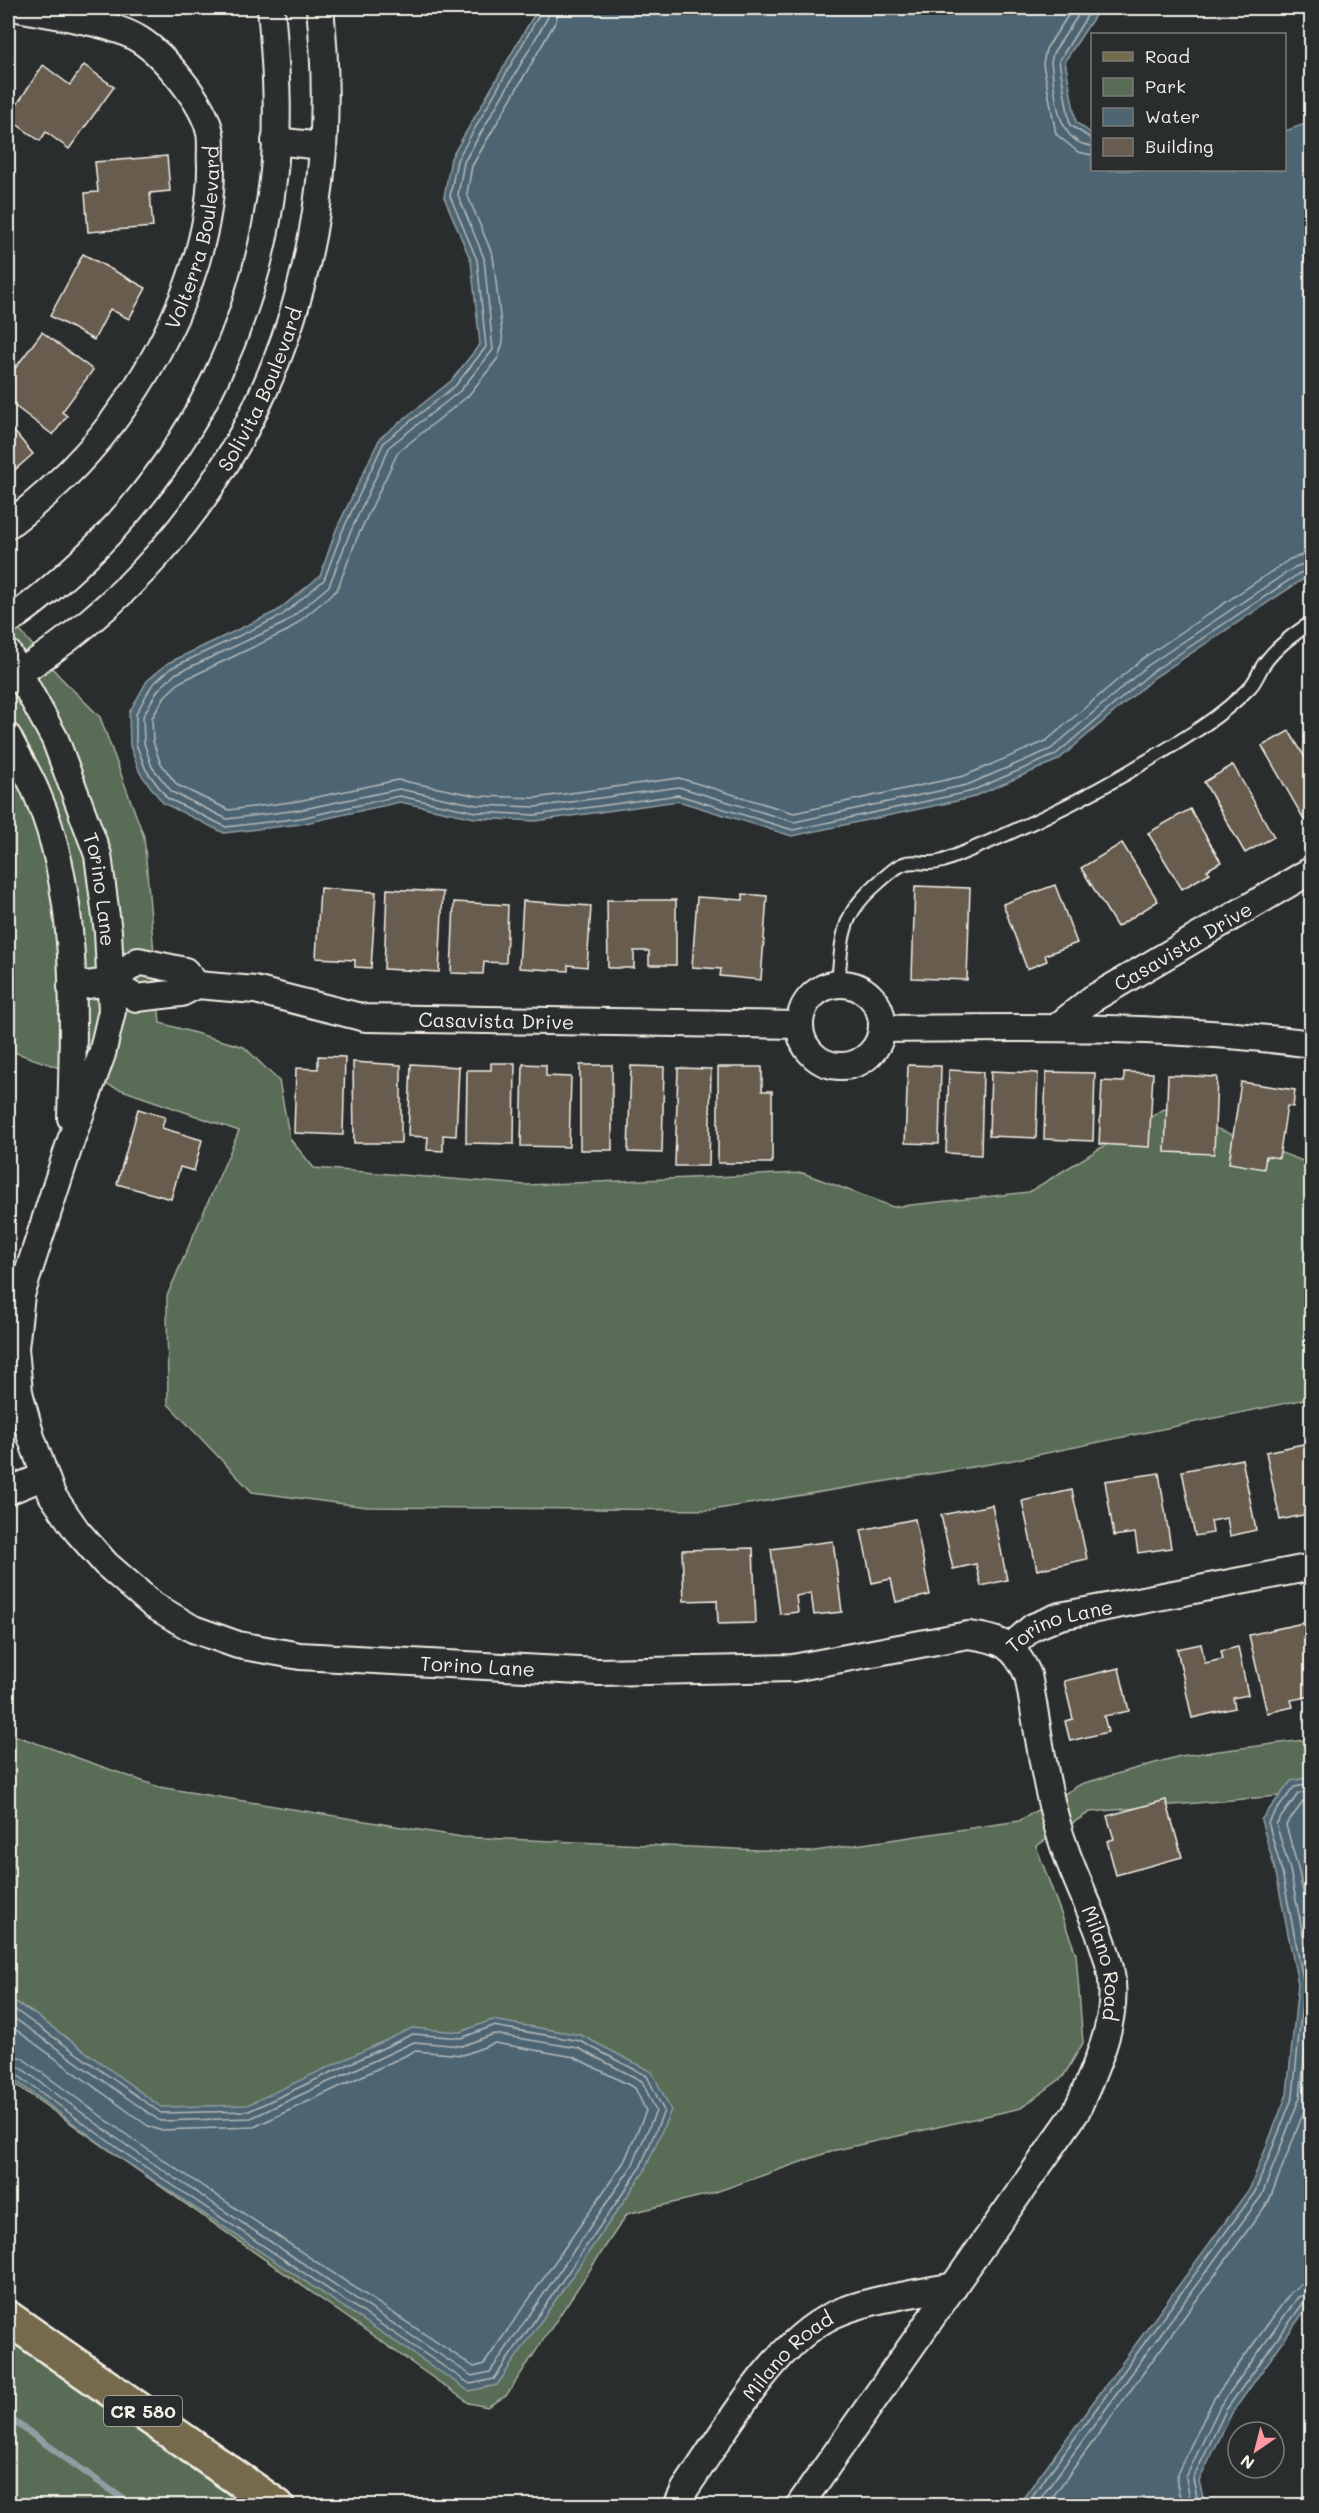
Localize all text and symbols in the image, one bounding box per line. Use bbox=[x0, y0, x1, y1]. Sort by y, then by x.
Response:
legend bbox=[1091, 33, 1286, 171]
text: Road bbox=[1145, 44, 1190, 68]
text: Park bbox=[1145, 74, 1186, 98]
text: Water bbox=[1145, 104, 1200, 128]
text: Building bbox=[1145, 134, 1213, 158]
street label: Volterra Boulevard bbox=[158, 145, 224, 333]
street label: Solivita Boulevard bbox=[211, 304, 307, 476]
street label: Torino Lane bbox=[78, 829, 122, 947]
street label: Casavista Drive bbox=[1109, 895, 1257, 996]
street label: Casavista Drive bbox=[418, 1006, 574, 1034]
street label: Torino Lane bbox=[1000, 1593, 1115, 1658]
street label: Torino Lane bbox=[419, 1649, 536, 1682]
street label: Milano Road bbox=[1076, 1901, 1126, 2023]
street label: Milano Road bbox=[736, 2305, 837, 2406]
road number: CR 580 bbox=[104, 2396, 182, 2426]
north arrow bbox=[1226, 2420, 1286, 2480]
text: N bbox=[1236, 2451, 1258, 2475]

